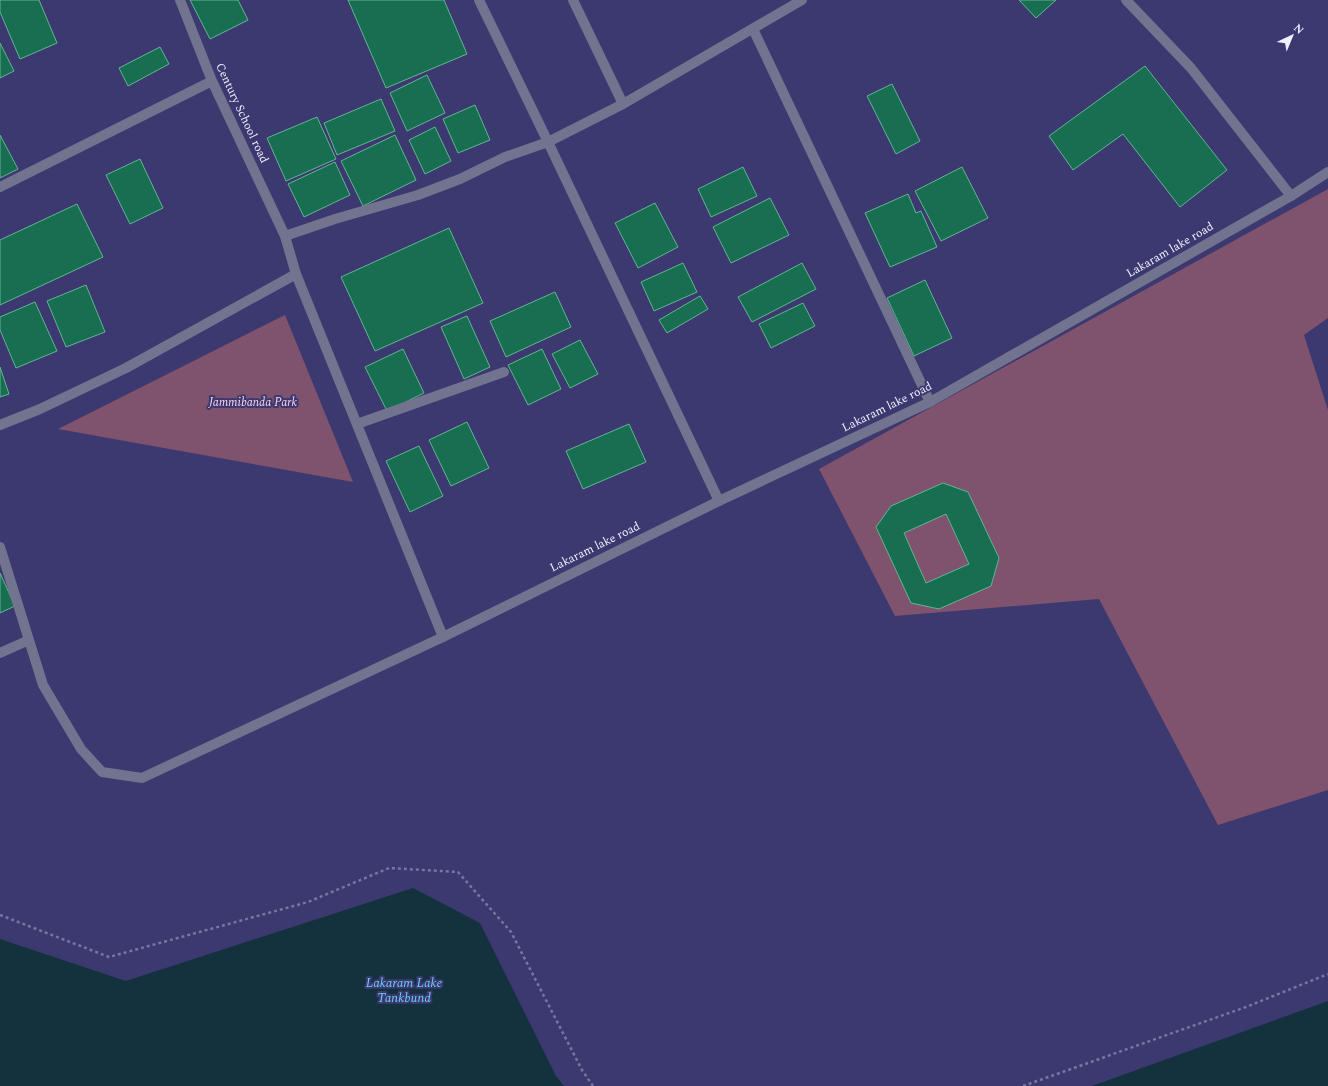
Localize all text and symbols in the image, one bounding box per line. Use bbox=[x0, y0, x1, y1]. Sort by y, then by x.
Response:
north arrow bbox=[1272, 16, 1312, 56]
text: N bbox=[1289, 20, 1308, 38]
street label: Century School road bbox=[210, 60, 274, 167]
street label: Lakaram lake road bbox=[1123, 217, 1218, 283]
street label: Lakaram lake road bbox=[839, 377, 936, 437]
park label: Jammibanda Park bbox=[208, 393, 297, 412]
street label: Lakaram lake road bbox=[547, 517, 644, 577]
water label: Lakaram Lake Tankbund bbox=[366, 973, 443, 1008]

